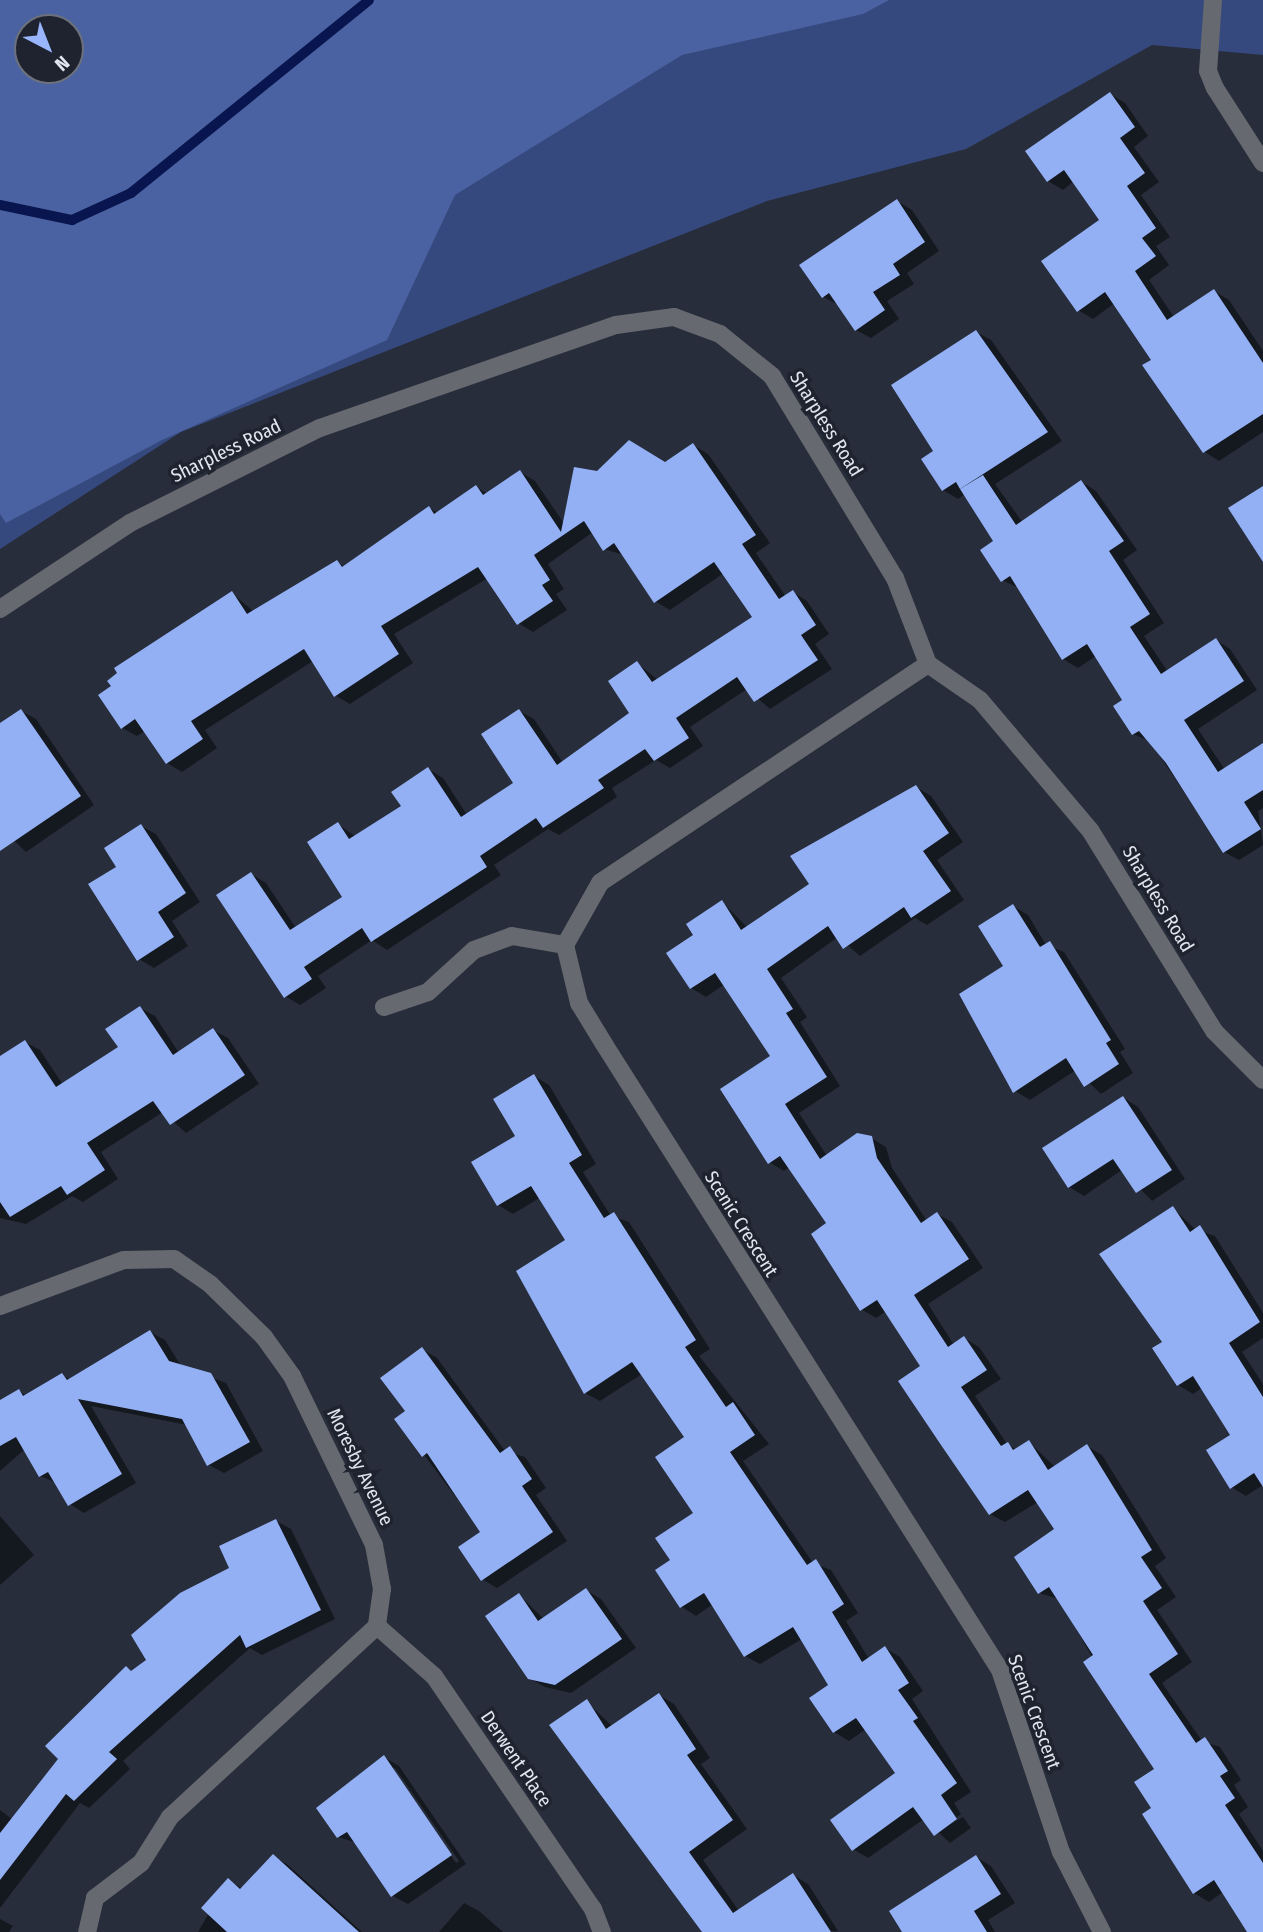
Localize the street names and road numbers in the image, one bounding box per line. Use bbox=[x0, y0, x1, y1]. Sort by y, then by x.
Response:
street label: Sharpless Road bbox=[785, 367, 867, 481]
street label: Sharpless Road bbox=[167, 415, 285, 487]
street label: Sharpless Road bbox=[1117, 842, 1199, 956]
street label: Scenic Crescent bbox=[699, 1167, 783, 1281]
street label: Moresby Avenue bbox=[322, 1405, 398, 1529]
street label: Scenic Crescent bbox=[1003, 1652, 1065, 1772]
street label: Derwent Place bbox=[476, 1707, 556, 1811]

